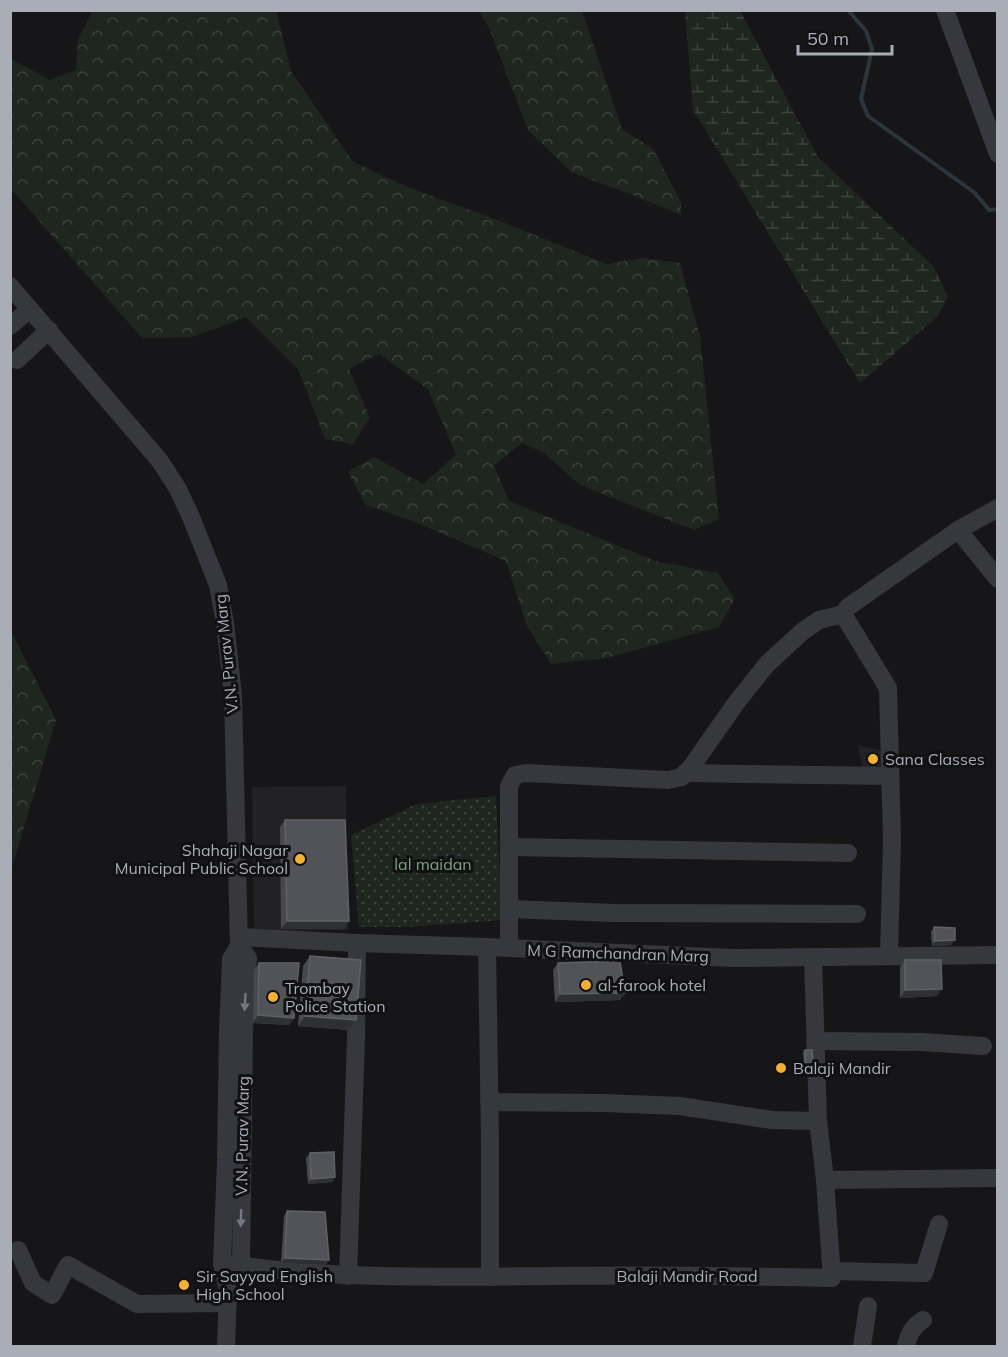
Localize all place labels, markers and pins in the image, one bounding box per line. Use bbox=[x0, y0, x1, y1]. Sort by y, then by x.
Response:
place label: Sana Classes bbox=[885, 749, 985, 769]
marker: Sana Classes bbox=[866, 752, 880, 766]
place label: Shahaji Nagar Municipal Public School bbox=[115, 840, 288, 878]
marker: Shahaji Nagar Municipal Public School bbox=[293, 852, 307, 866]
place label: al-farook hotel bbox=[598, 975, 706, 995]
place label: Trombay Police Station bbox=[285, 978, 386, 1016]
marker: al-farook hotel bbox=[579, 978, 593, 992]
marker: Trombay Police Station bbox=[266, 990, 280, 1004]
place label: Balaji Mandir bbox=[793, 1058, 891, 1078]
marker: Balaji Mandir bbox=[774, 1061, 788, 1075]
place label: Sir Sayyad English High School bbox=[196, 1266, 333, 1304]
marker: Sir Sayyad English High School bbox=[177, 1278, 191, 1292]

